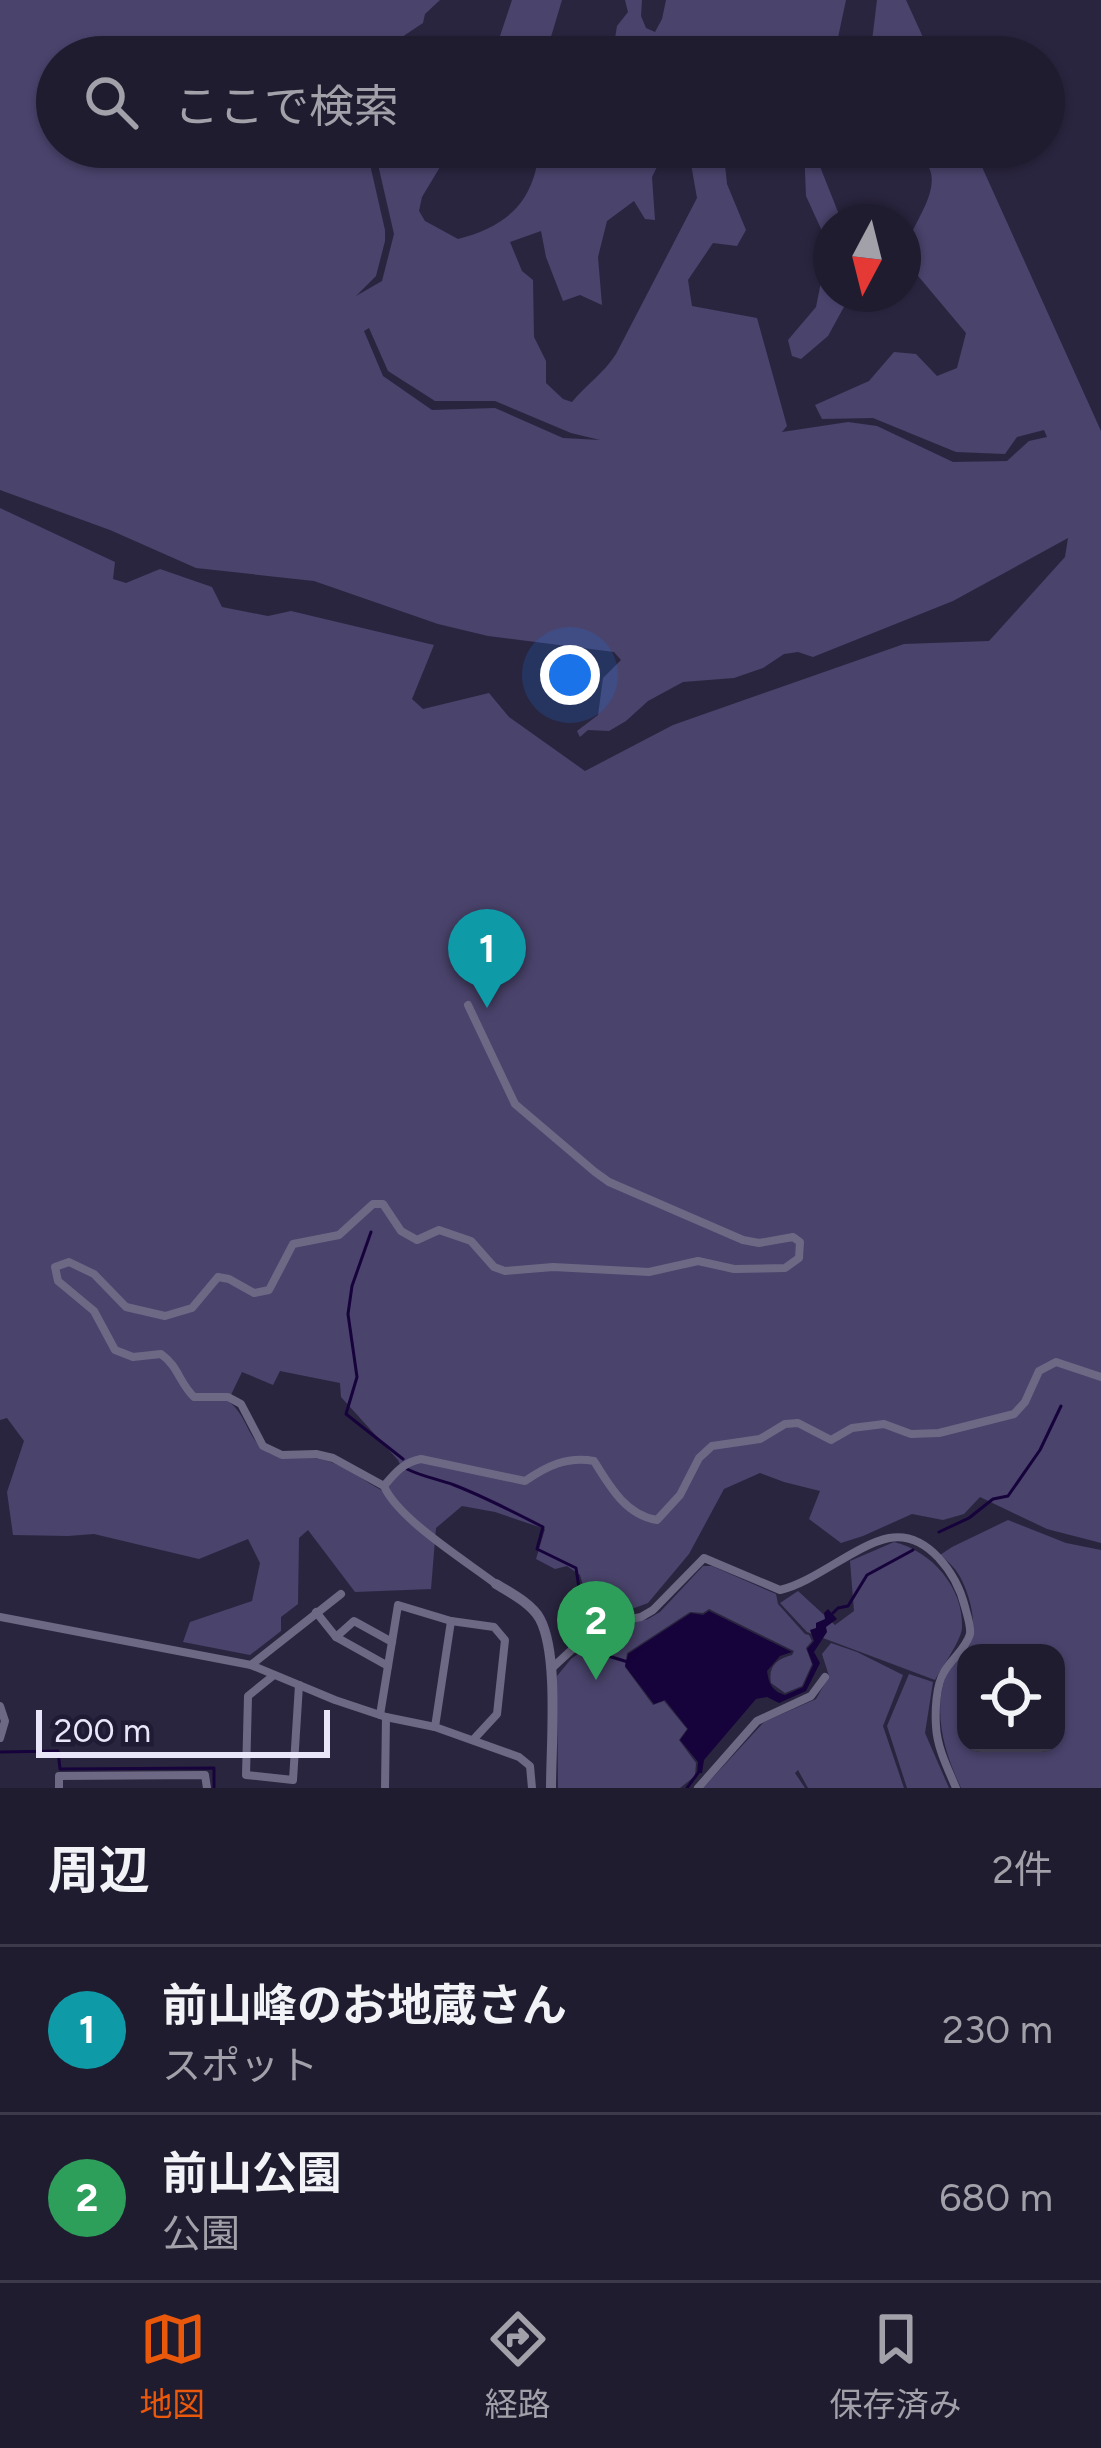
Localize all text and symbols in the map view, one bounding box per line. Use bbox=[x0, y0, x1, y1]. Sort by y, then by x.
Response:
search box bbox=[36, 36, 1065, 168]
icon: search bbox=[78, 69, 144, 135]
text: ここで検索 bbox=[174, 79, 399, 133]
north arrow bbox=[813, 204, 921, 312]
your location bbox=[540, 645, 600, 705]
pin: 1 bbox=[448, 909, 526, 1008]
pin: 2 bbox=[557, 1581, 635, 1680]
map controls bbox=[957, 1644, 1065, 1752]
button: locate bbox=[957, 1644, 1065, 1752]
scale bar bbox=[36, 1704, 330, 1757]
text: 200 m bbox=[54, 1711, 151, 1750]
text: 周辺 bbox=[48, 1840, 150, 1901]
text: 2件 bbox=[992, 1846, 1053, 1893]
text: 前山峰のお地蔵さん bbox=[162, 1978, 567, 2032]
text: 1 bbox=[79, 2006, 95, 2053]
text: 230 m bbox=[942, 2006, 1053, 2053]
text: スポット bbox=[162, 2042, 318, 2089]
text: 前山公園 bbox=[162, 2146, 342, 2200]
text: 2 bbox=[76, 2174, 98, 2221]
text: 680 m bbox=[939, 2174, 1053, 2221]
text: 公園 bbox=[162, 2210, 240, 2257]
tab: 地図 bbox=[140, 2306, 206, 2426]
tab: 経路 bbox=[485, 2306, 551, 2426]
tab: 保存済み bbox=[830, 2306, 962, 2426]

